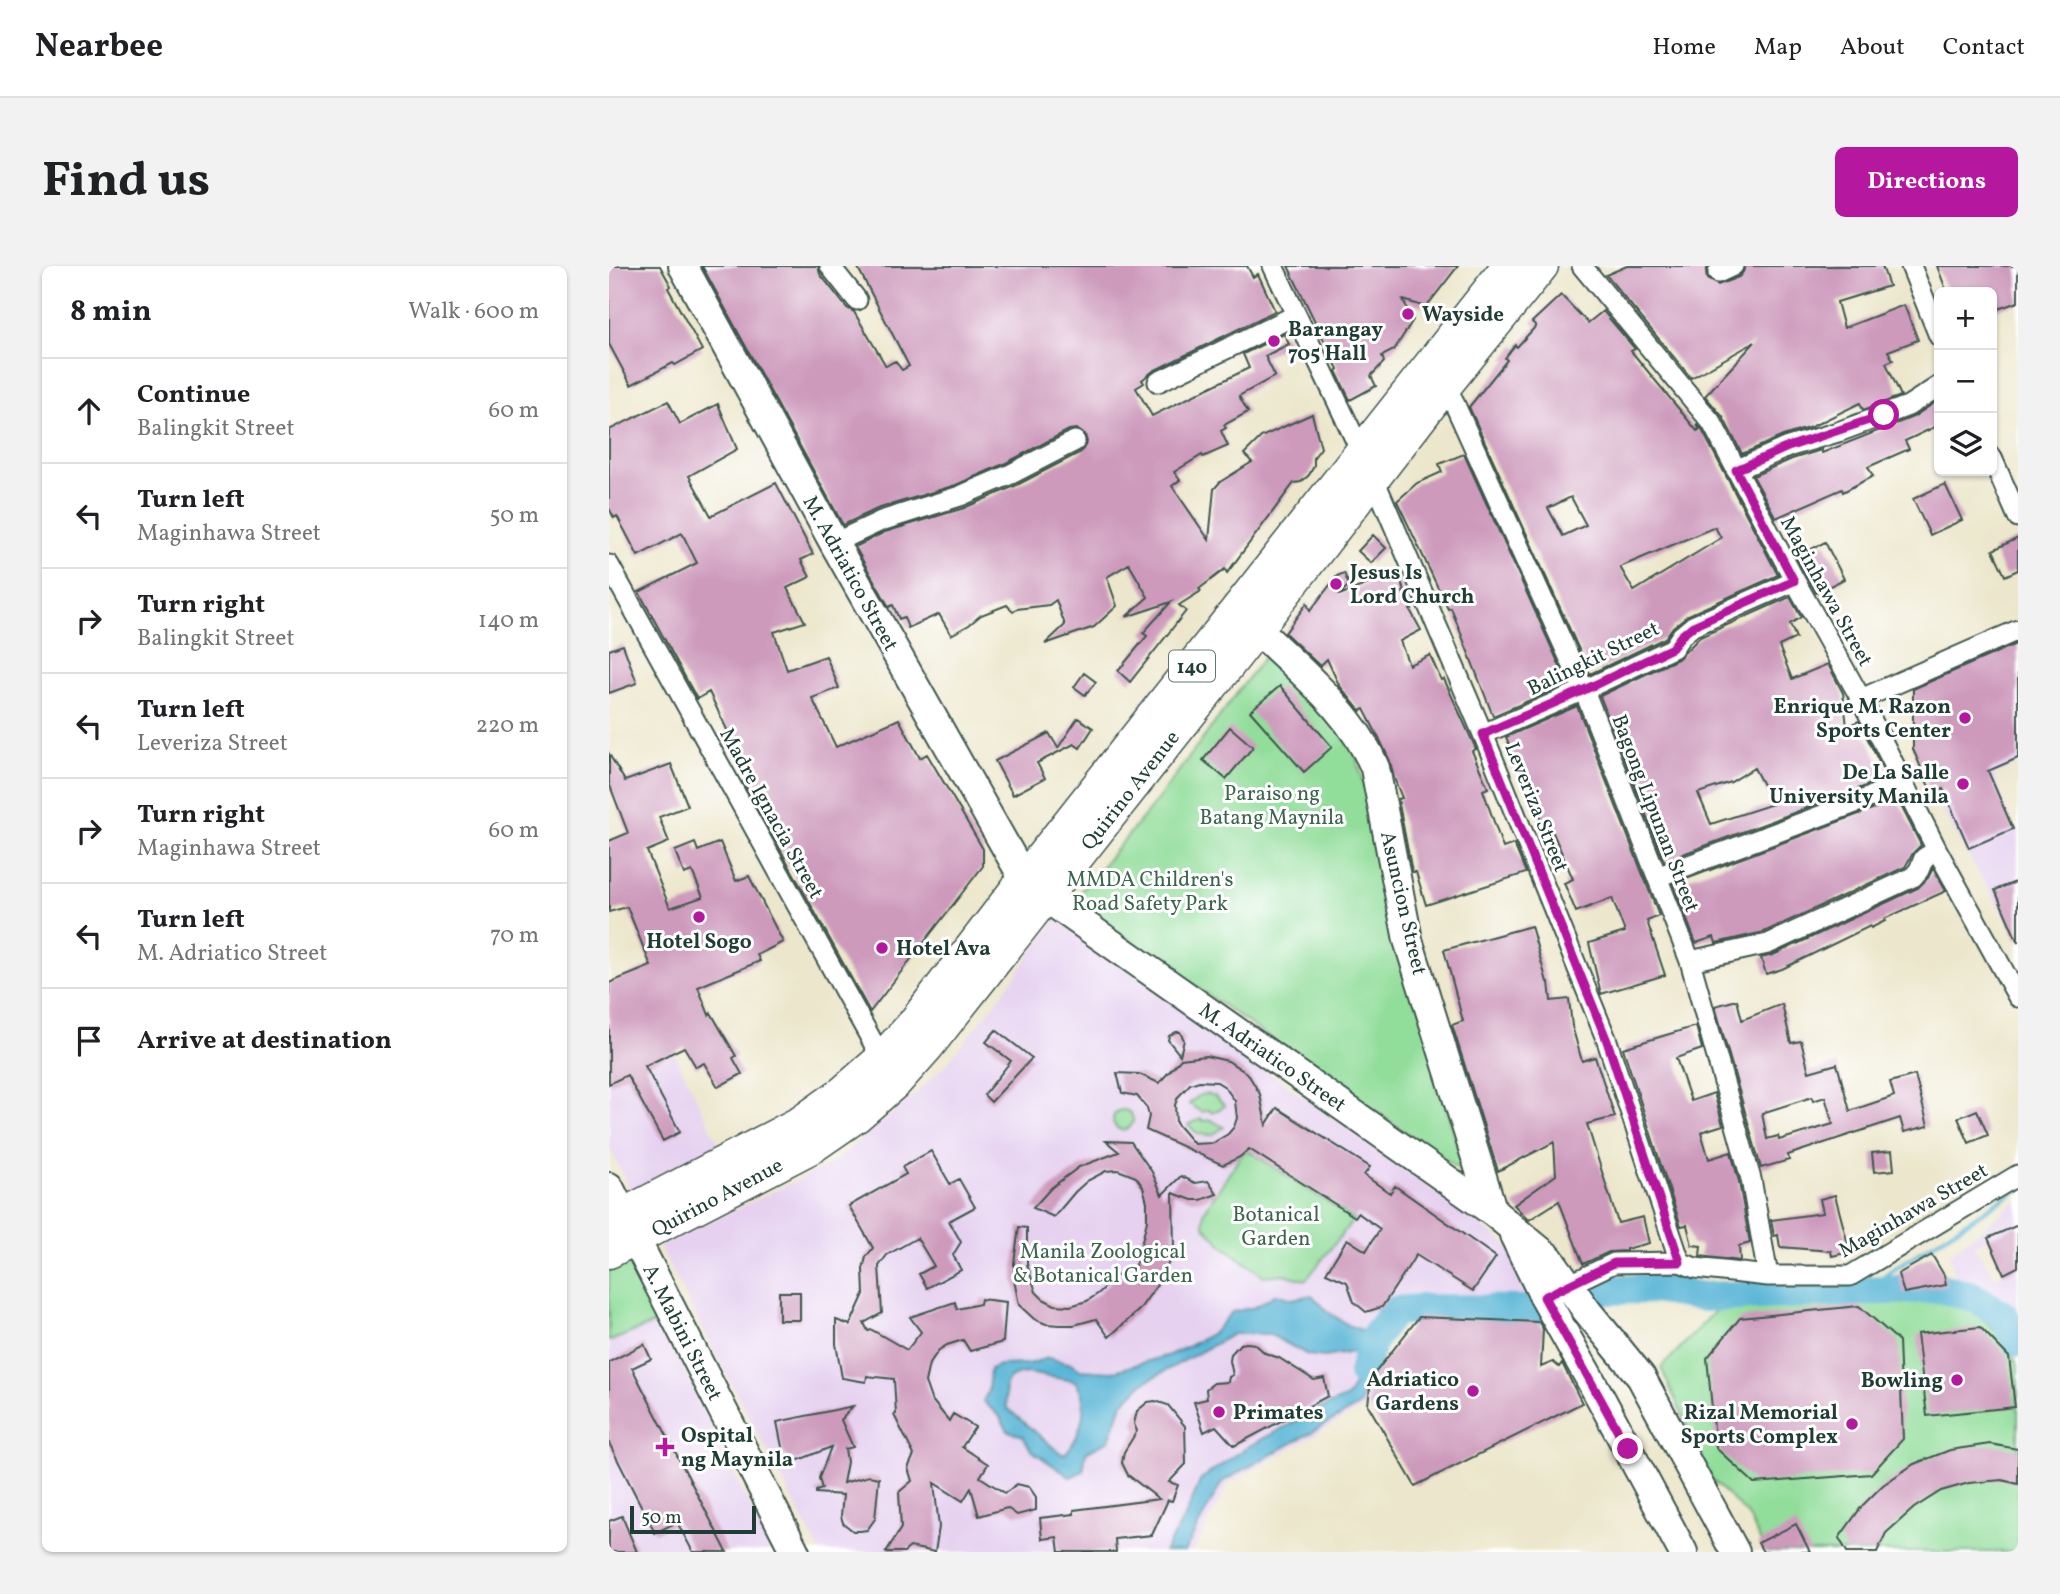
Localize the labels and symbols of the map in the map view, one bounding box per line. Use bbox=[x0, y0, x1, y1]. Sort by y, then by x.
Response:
place label: Wayside bbox=[1422, 301, 1504, 330]
marker: Wayside bbox=[1400, 306, 1416, 322]
place label: Barangay 705 Hall bbox=[1288, 316, 1383, 369]
marker: Barangay 705 Hall bbox=[1266, 333, 1282, 349]
route start bbox=[1868, 399, 1899, 430]
street label: M. Adriatico Street bbox=[795, 491, 904, 657]
street label: Maginhawa Street bbox=[1772, 511, 1879, 672]
place label: Jesus Is Lord Church bbox=[1349, 559, 1475, 612]
marker: Jesus Is Lord Church bbox=[1328, 576, 1344, 592]
street label: Balingkit Street bbox=[1523, 615, 1665, 704]
road number: 140 bbox=[1169, 650, 1215, 682]
place label: Enrique M. Razon Sports Center bbox=[1774, 693, 1951, 746]
street label: Bagong Lipunan Street bbox=[1603, 710, 1706, 917]
marker: Enrique M. Razon Sports Center bbox=[1957, 710, 1973, 726]
street label: Madre Ignacia Street bbox=[712, 723, 830, 904]
street label: Quirino Avenue bbox=[1075, 725, 1187, 857]
street label: Leveriza Street bbox=[1496, 738, 1575, 877]
place label: De La Salle University Manila bbox=[1769, 759, 1949, 812]
marker: De La Salle University Manila bbox=[1955, 776, 1971, 792]
park label: Paraiso ng Batang Maynila bbox=[1200, 780, 1344, 833]
street label: Asuncion Street bbox=[1372, 829, 1433, 978]
park label: MMDA Children's Road Safety Park bbox=[1066, 866, 1234, 919]
marker: Hotel Sogo bbox=[691, 909, 707, 925]
place label: Hotel Sogo bbox=[646, 928, 752, 957]
place label: Hotel Ava bbox=[896, 935, 991, 964]
marker: Hotel Ava bbox=[874, 940, 890, 956]
street label: M. Adriatico Street bbox=[1193, 997, 1352, 1120]
street label: Quirino Avenue bbox=[647, 1151, 789, 1245]
street label: Maginhawa Street bbox=[1834, 1157, 1994, 1266]
park label: Botanical Garden bbox=[1232, 1201, 1320, 1254]
park label: Manila Zoological & Botanical Garden bbox=[1013, 1238, 1193, 1291]
street label: A. Mabini Street bbox=[635, 1259, 729, 1406]
place label: Adriatico Gardens bbox=[1366, 1366, 1459, 1419]
place label: Bowling bbox=[1861, 1367, 1943, 1396]
marker: Bowling bbox=[1949, 1372, 1965, 1388]
marker: Adriatico Gardens bbox=[1465, 1383, 1481, 1399]
place label: Primates bbox=[1233, 1399, 1324, 1428]
place label: Rizal Memorial Sports Complex bbox=[1681, 1399, 1838, 1452]
marker: Primates bbox=[1211, 1404, 1227, 1420]
marker: Rizal Memorial Sports Complex bbox=[1844, 1416, 1860, 1432]
place label: Ospital ng Maynila bbox=[681, 1422, 793, 1475]
route end bbox=[1612, 1433, 1643, 1464]
marker: Ospital ng Maynila bbox=[655, 1437, 675, 1457]
scale bar bbox=[630, 1503, 756, 1535]

